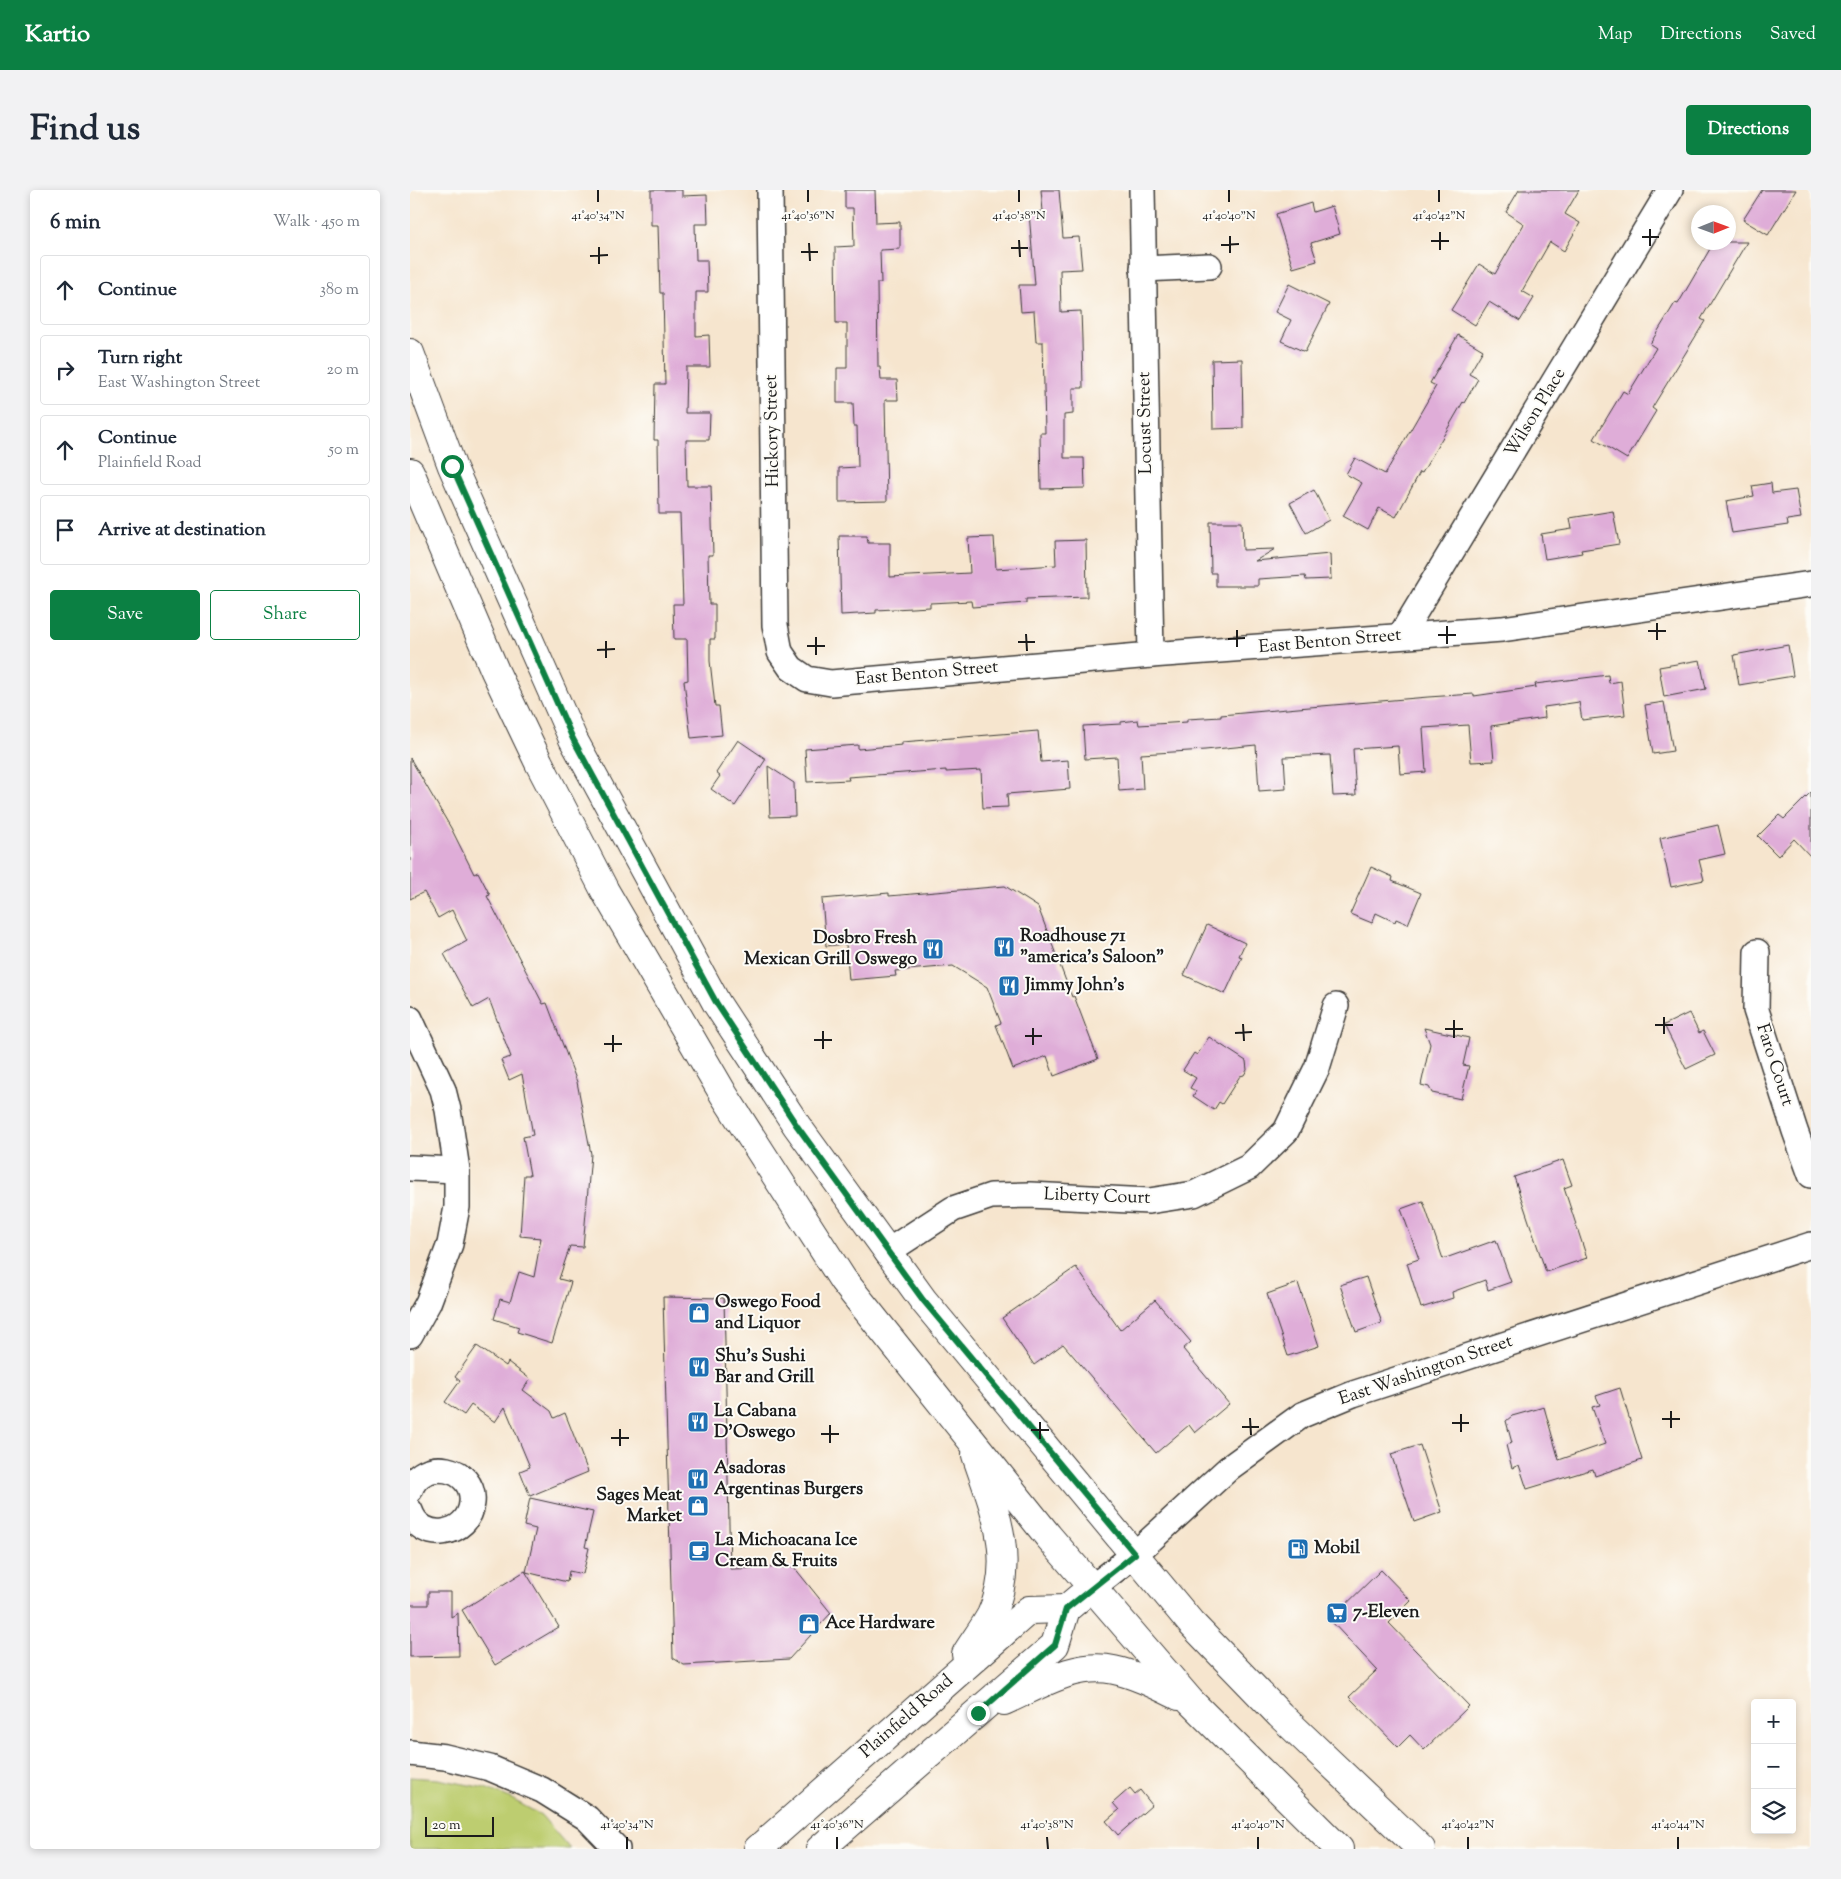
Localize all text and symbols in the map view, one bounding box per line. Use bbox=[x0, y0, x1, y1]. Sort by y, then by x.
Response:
text: Kartio bbox=[25, 18, 90, 52]
text: Map bbox=[1598, 22, 1633, 48]
text: Directions bbox=[1661, 22, 1742, 48]
text: Saved bbox=[1770, 22, 1816, 48]
text: Find us bbox=[30, 105, 140, 156]
button: Directions bbox=[1686, 105, 1811, 155]
north arrow bbox=[1691, 205, 1736, 250]
text: 41°40'34"N bbox=[571, 207, 625, 225]
text: 41°40'36"N bbox=[782, 207, 835, 225]
text: 41°40'38"N bbox=[992, 207, 1046, 225]
text: 41°40'40"N bbox=[1202, 207, 1256, 225]
text: 41°40'42"N bbox=[1413, 207, 1466, 225]
text: 6 min bbox=[50, 208, 101, 238]
text: Walk · 450 m bbox=[273, 211, 360, 234]
icon: ahead bbox=[51, 276, 79, 304]
text: Continue bbox=[98, 277, 177, 304]
text: 380 m bbox=[319, 279, 359, 302]
text: Turn right bbox=[98, 345, 182, 372]
icon: right bbox=[51, 356, 79, 384]
text: 20 m bbox=[326, 359, 359, 382]
street label: Wilson Place bbox=[1499, 363, 1573, 463]
street label: Locust Street bbox=[1132, 371, 1160, 475]
text: East Washington Street bbox=[98, 372, 260, 395]
street label: Hickory Street bbox=[759, 374, 787, 488]
text: Continue bbox=[98, 425, 177, 452]
icon: ahead bbox=[51, 436, 79, 464]
text: 50 m bbox=[328, 439, 359, 462]
text: Plainfield Road bbox=[98, 452, 202, 475]
route start bbox=[441, 455, 464, 478]
icon: arrive bbox=[51, 516, 79, 544]
text: Arrive at destination bbox=[98, 517, 266, 544]
button: Save bbox=[50, 590, 200, 640]
button: Share bbox=[210, 590, 360, 640]
street label: East Benton Street bbox=[1257, 623, 1403, 661]
street label: East Benton Street bbox=[854, 655, 1000, 693]
place label: Roadhouse 71 "america's Saloon" bbox=[1020, 924, 1164, 971]
place label: Dosbro Fresh Mexican Grill Oswego bbox=[744, 926, 917, 973]
restaurant icon: Roadhouse 71 "america's Saloon" bbox=[992, 935, 1016, 959]
restaurant icon: Dosbro Fresh Mexican Grill Oswego bbox=[921, 937, 945, 961]
place label: Jimmy John's bbox=[1023, 973, 1124, 999]
restaurant icon: Jimmy John's bbox=[997, 974, 1021, 998]
street label: Faro Court bbox=[1748, 1020, 1800, 1110]
street label: Liberty Court bbox=[1043, 1182, 1151, 1212]
place label: Oswego Food and Liquor bbox=[715, 1290, 822, 1337]
shop icon: Oswego Food and Liquor bbox=[687, 1301, 711, 1325]
street label: East Washington Street bbox=[1336, 1329, 1516, 1413]
place label: Shu's Sushi Bar and Grill bbox=[715, 1344, 815, 1391]
restaurant icon: Shu's Sushi Bar and Grill bbox=[687, 1355, 711, 1379]
place label: La Cabana D'Oswego bbox=[714, 1399, 797, 1446]
restaurant icon: La Cabana D'Oswego bbox=[686, 1410, 710, 1434]
place label: Asadoras Argentinas Burgers bbox=[714, 1456, 863, 1503]
restaurant icon: Asadoras Argentinas Burgers bbox=[686, 1467, 710, 1491]
place label: Sages Meat Market bbox=[596, 1483, 683, 1530]
shop icon: Sages Meat Market bbox=[686, 1494, 710, 1518]
place label: La Michoacana Ice Cream & Fruits bbox=[715, 1528, 858, 1575]
place label: Mobil bbox=[1314, 1536, 1361, 1562]
fuel station icon: Mobil bbox=[1286, 1537, 1310, 1561]
cafe icon: La Michoacana Ice Cream & Fruits bbox=[687, 1539, 711, 1563]
place label: 7-Eleven bbox=[1353, 1600, 1420, 1626]
supermarket icon: 7-Eleven bbox=[1325, 1601, 1349, 1625]
place label: Ace Hardware bbox=[825, 1611, 935, 1637]
shop icon: Ace Hardware bbox=[797, 1612, 821, 1636]
street label: Plainfield Road bbox=[854, 1669, 960, 1765]
map controls bbox=[1751, 1699, 1796, 1834]
button: + bbox=[1751, 1699, 1796, 1744]
route end bbox=[967, 1702, 990, 1725]
button: − bbox=[1751, 1744, 1796, 1789]
button: layers bbox=[1751, 1789, 1796, 1834]
scale bar bbox=[425, 1814, 494, 1837]
text: 20 m bbox=[432, 1816, 461, 1836]
text: 41°40'34"N bbox=[600, 1816, 654, 1834]
text: 41°40'36"N bbox=[811, 1816, 864, 1834]
text: 41°40'38"N bbox=[1020, 1816, 1074, 1834]
text: 41°40'40"N bbox=[1231, 1816, 1285, 1834]
text: 41°40'42"N bbox=[1442, 1816, 1495, 1834]
text: 41°40'44"N bbox=[1651, 1816, 1705, 1834]

